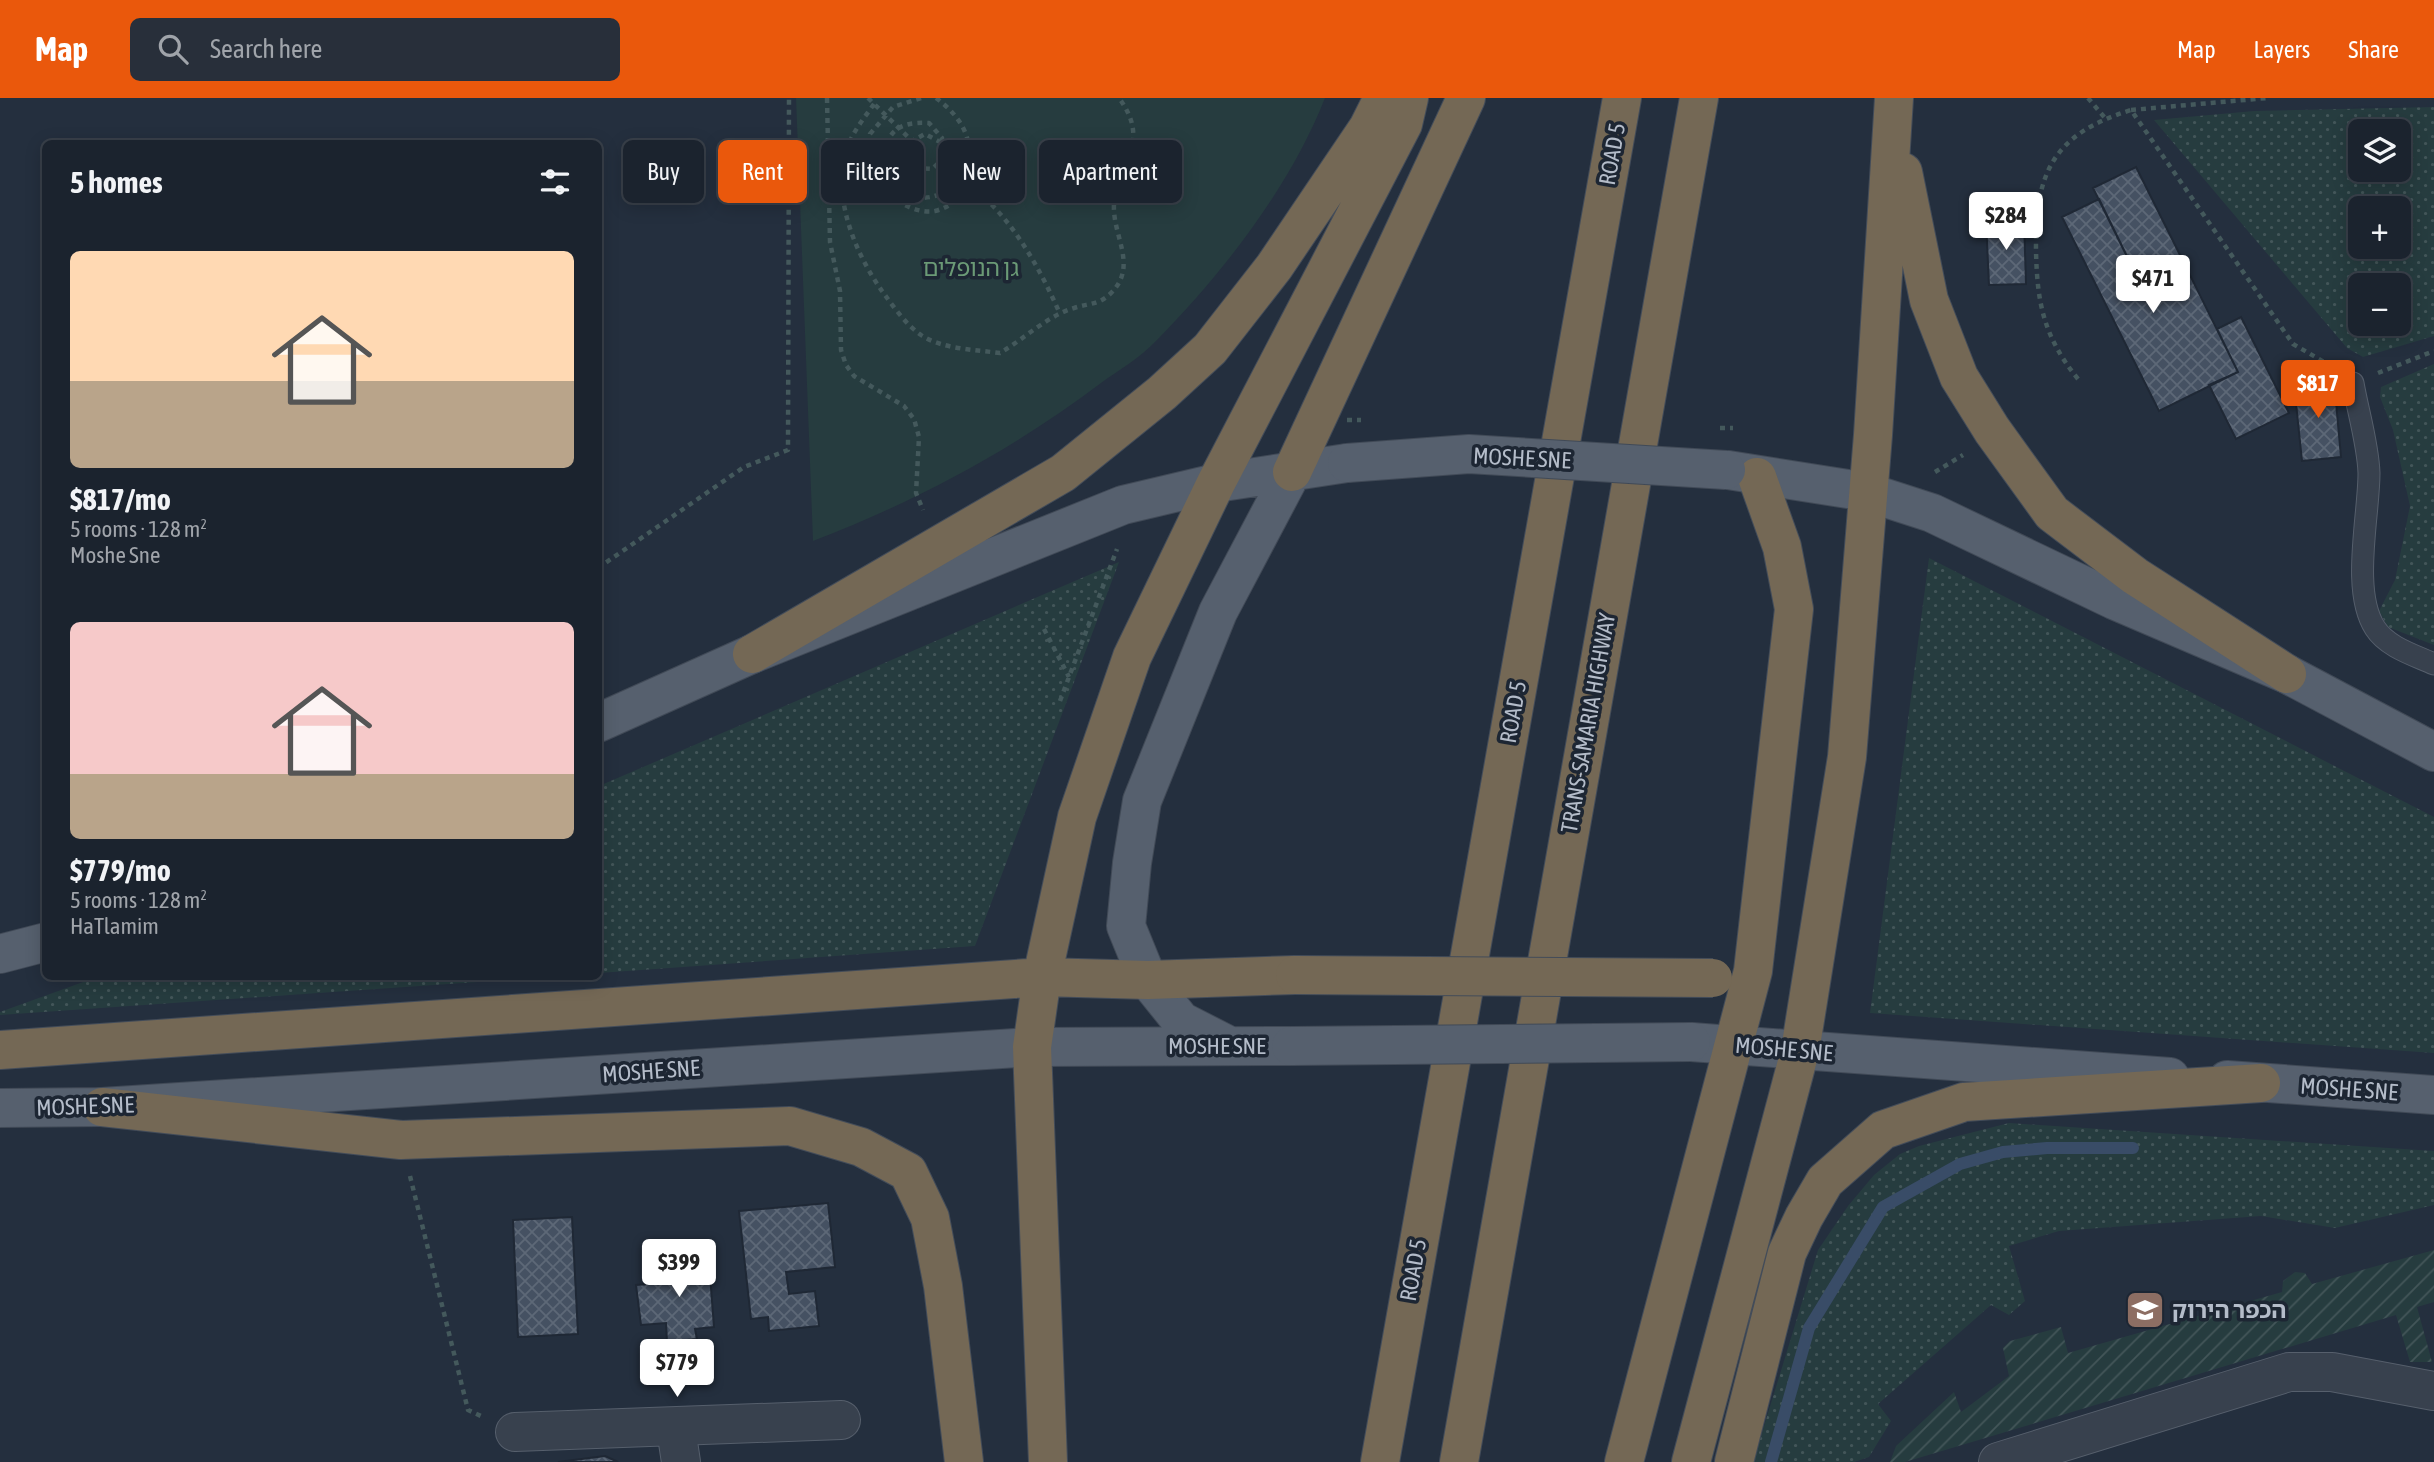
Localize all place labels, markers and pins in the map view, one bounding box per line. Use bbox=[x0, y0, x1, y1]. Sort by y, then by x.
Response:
pin: $284 bbox=[1965, 192, 2047, 252]
pin: $471 bbox=[2112, 256, 2194, 315]
pin: $817 bbox=[2277, 360, 2359, 420]
pin: $399 bbox=[638, 1240, 720, 1299]
school or university icon: הכפר הירוק bbox=[2124, 1289, 2166, 1331]
place label: הכפר הירוק bbox=[2172, 1297, 2286, 1323]
pin: $779 bbox=[636, 1340, 718, 1399]

